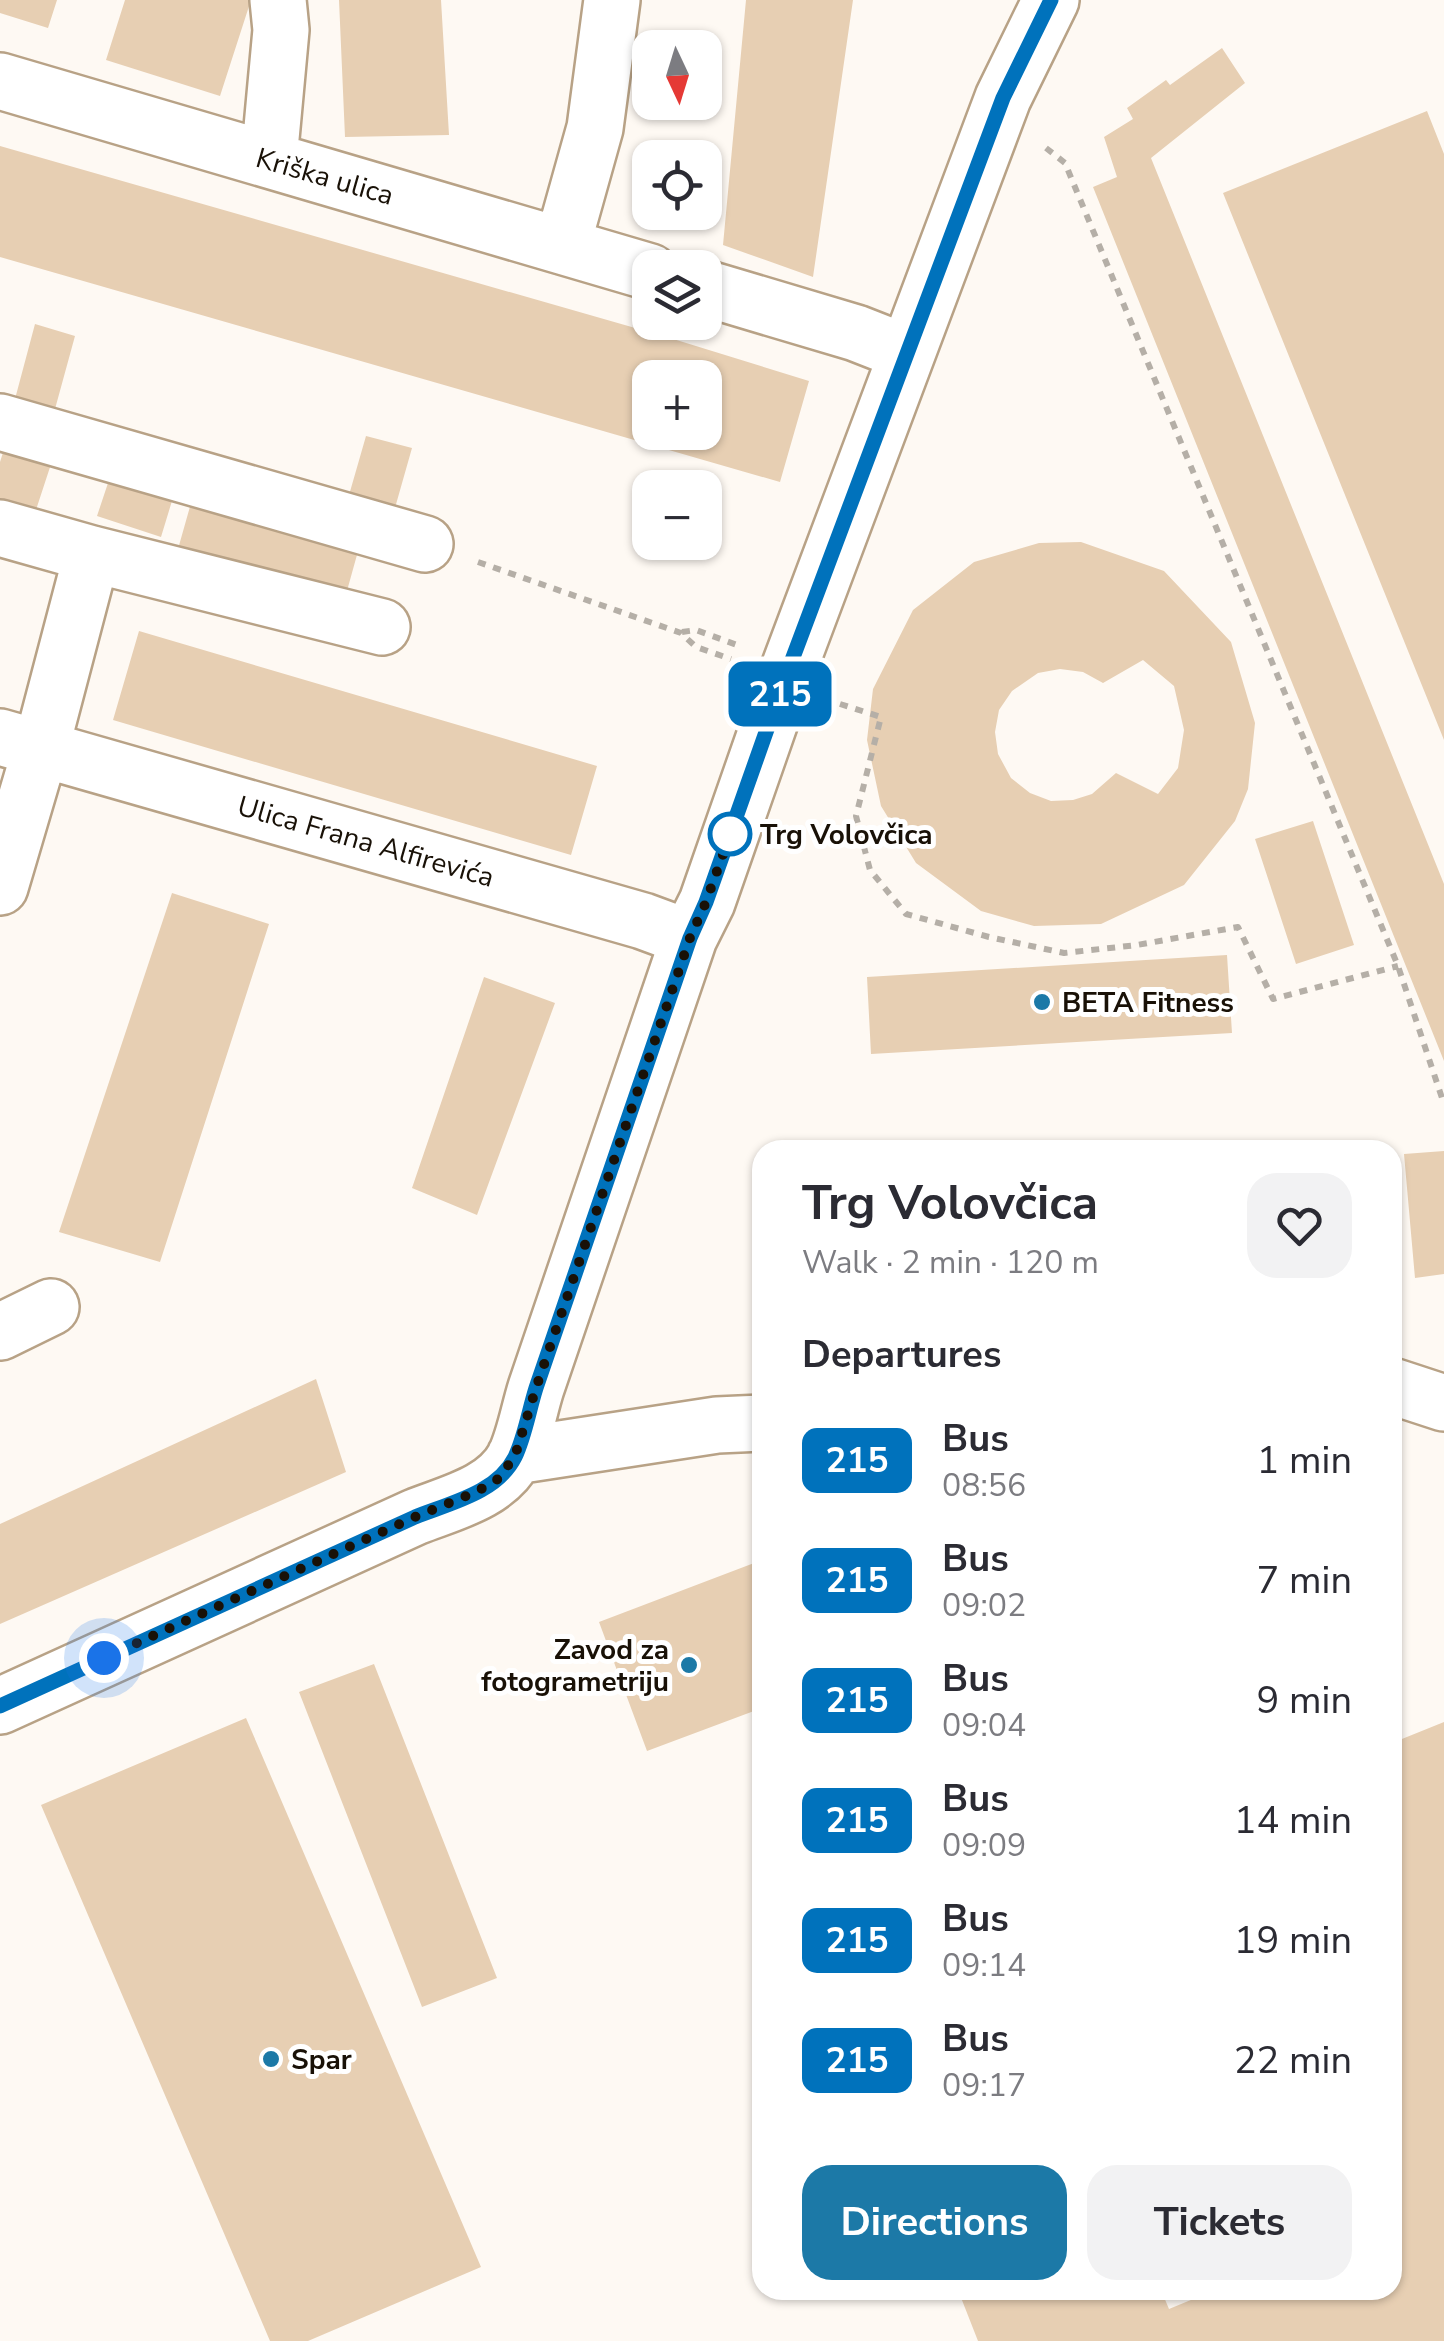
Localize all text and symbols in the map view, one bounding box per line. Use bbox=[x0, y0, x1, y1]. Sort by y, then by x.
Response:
north arrow bbox=[632, 30, 722, 120]
map controls bbox=[632, 30, 722, 560]
street label: Kriška ulica bbox=[251, 139, 398, 215]
button: locate bbox=[632, 140, 722, 230]
button: layers bbox=[632, 250, 722, 340]
button: + bbox=[632, 360, 722, 450]
button: − bbox=[632, 470, 722, 560]
line badge: 215 bbox=[722, 662, 838, 726]
text: 215 bbox=[748, 671, 812, 718]
street label: Ulica Frana Alfirevića bbox=[233, 787, 498, 897]
marker: Trg Volovčica bbox=[709, 813, 751, 855]
place label: Trg Volovčica bbox=[760, 816, 933, 854]
place label: BETA Fitness bbox=[1062, 984, 1234, 1022]
marker: BETA Fitness bbox=[1031, 991, 1053, 1013]
text: Trg Volovčica bbox=[802, 1170, 1098, 1236]
button: heart bbox=[1247, 1173, 1352, 1278]
text: Walk · 2 min · 120 m bbox=[802, 1241, 1099, 1284]
text: Departures bbox=[802, 1329, 1001, 1380]
text: Bus bbox=[942, 1413, 1009, 1464]
text: 1 min bbox=[1257, 1435, 1352, 1486]
text: 215 bbox=[825, 1437, 889, 1484]
text: 08:56 bbox=[942, 1464, 1026, 1507]
text: Bus bbox=[942, 1533, 1009, 1584]
text: 7 min bbox=[1257, 1555, 1352, 1606]
text: 215 bbox=[825, 1557, 889, 1604]
text: 09:02 bbox=[942, 1584, 1026, 1627]
place label: Zavod za fotogrametriju bbox=[481, 1631, 669, 1701]
your location bbox=[79, 1633, 129, 1683]
text: Bus bbox=[942, 1653, 1009, 1704]
marker: Zavod za fotogrametriju bbox=[678, 1654, 700, 1676]
text: 9 min bbox=[1257, 1675, 1352, 1726]
text: 215 bbox=[825, 1677, 889, 1724]
text: 09:04 bbox=[942, 1704, 1026, 1747]
text: Bus bbox=[942, 1773, 1009, 1824]
text: 14 min bbox=[1234, 1795, 1352, 1846]
text: 215 bbox=[825, 1797, 889, 1844]
text: 09:09 bbox=[942, 1824, 1026, 1867]
text: Bus bbox=[942, 1893, 1009, 1944]
text: 19 min bbox=[1234, 1915, 1352, 1966]
text: 215 bbox=[825, 1917, 889, 1964]
text: 09:14 bbox=[942, 1944, 1026, 1987]
text: Bus bbox=[942, 2013, 1009, 2064]
text: 22 min bbox=[1234, 2035, 1352, 2086]
text: 215 bbox=[825, 2037, 889, 2084]
place label: Spar bbox=[291, 2041, 352, 2079]
marker: Spar bbox=[260, 2048, 282, 2070]
text: 09:17 bbox=[942, 2064, 1026, 2107]
button: Directions bbox=[802, 2165, 1067, 2280]
button: Tickets bbox=[1087, 2165, 1352, 2280]

